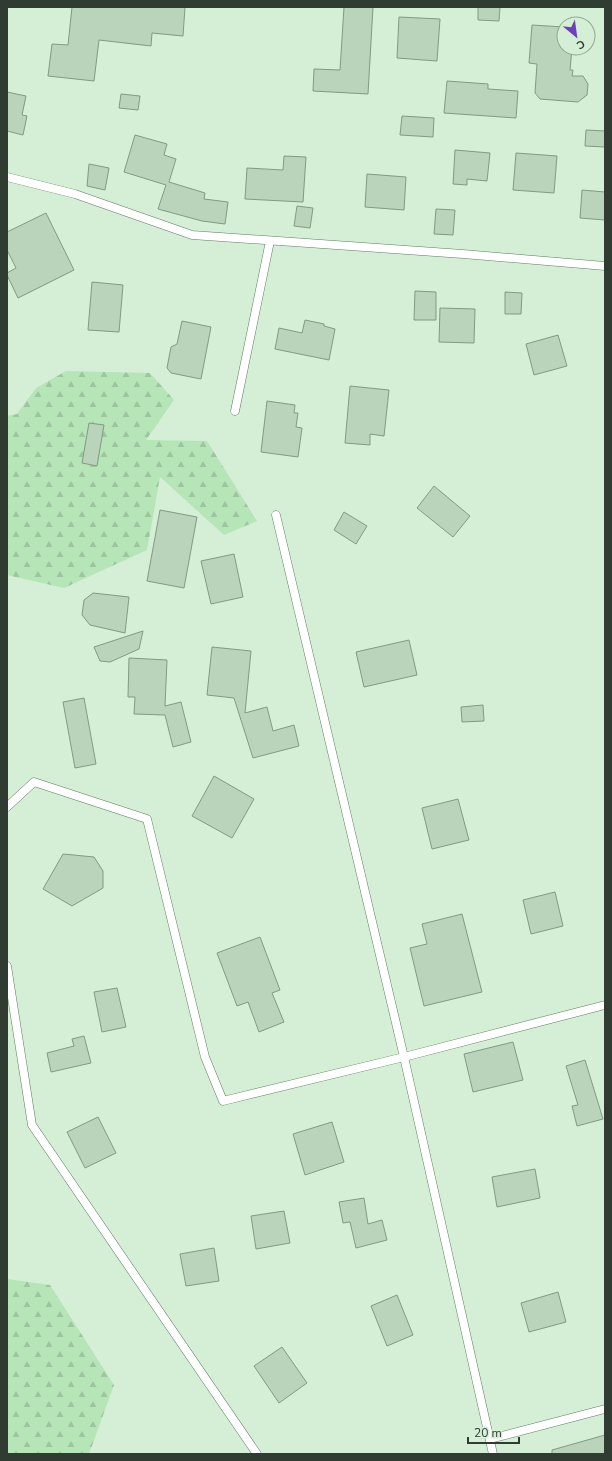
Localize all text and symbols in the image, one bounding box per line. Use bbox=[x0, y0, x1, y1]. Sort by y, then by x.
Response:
north arrow bbox=[556, 16, 596, 56]
text: С bbox=[573, 36, 588, 53]
scale bar bbox=[468, 1419, 519, 1445]
text: 20 m bbox=[474, 1425, 502, 1441]

